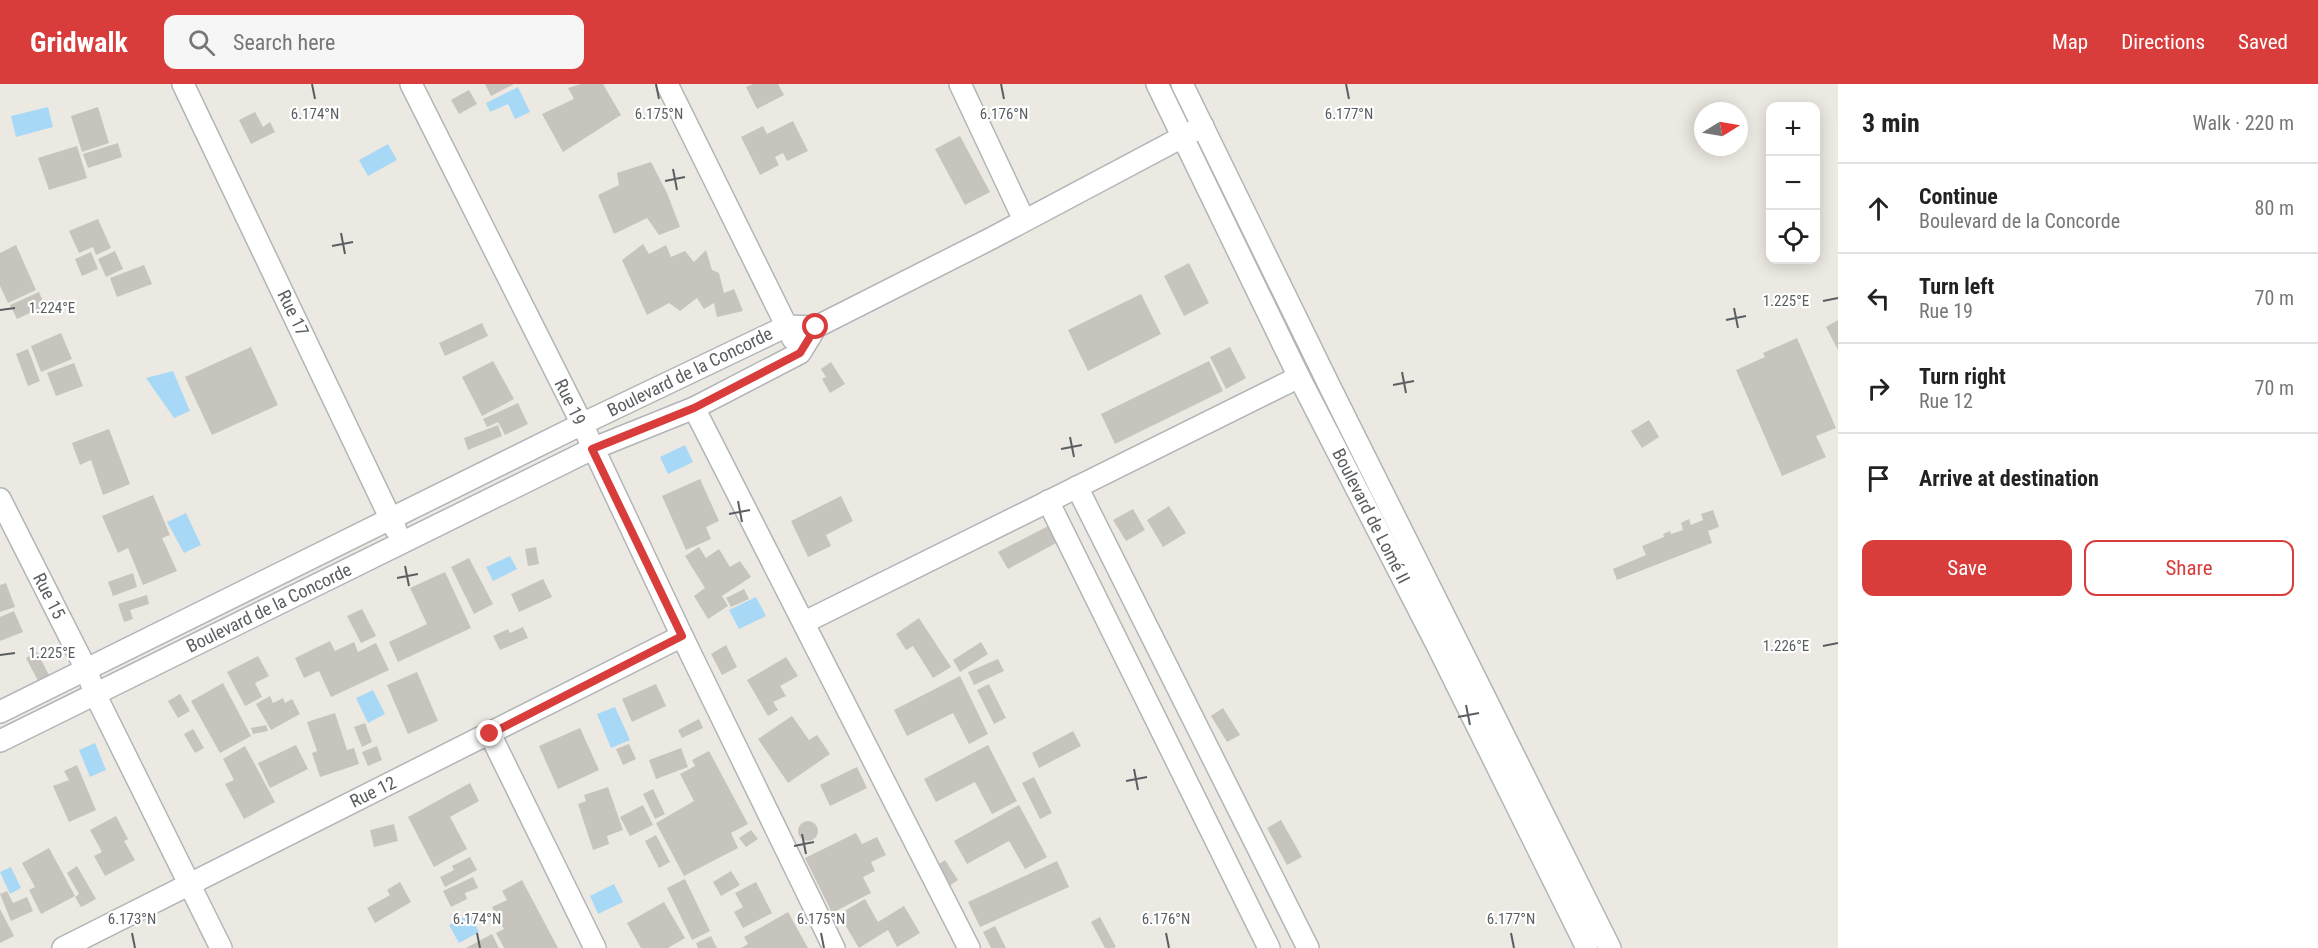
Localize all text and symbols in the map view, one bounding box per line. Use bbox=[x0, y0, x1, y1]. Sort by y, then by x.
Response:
search box bbox=[164, 15, 584, 69]
text: Gridwalk bbox=[30, 26, 128, 59]
icon: search bbox=[185, 26, 218, 59]
text: Search here bbox=[233, 30, 335, 55]
text: Map bbox=[2052, 30, 2088, 54]
text: Directions bbox=[2121, 30, 2205, 54]
text: Saved bbox=[2238, 30, 2288, 54]
north arrow bbox=[1694, 102, 1748, 156]
map controls bbox=[1766, 102, 1820, 264]
button: + bbox=[1766, 102, 1820, 156]
text: 6.174°N bbox=[291, 105, 339, 123]
text: 6.175°N bbox=[635, 105, 683, 123]
text: 6.176°N bbox=[980, 105, 1028, 123]
text: 6.177°N bbox=[1325, 105, 1373, 123]
text: 3 min bbox=[1862, 108, 1920, 138]
text: Walk · 220 m bbox=[2193, 111, 2294, 135]
button: − bbox=[1766, 156, 1820, 210]
text: Continue bbox=[1919, 184, 1998, 209]
icon: ahead bbox=[1862, 192, 1895, 225]
text: 80 m bbox=[2255, 196, 2294, 220]
text: Boulevard de la Concorde bbox=[1919, 209, 2120, 233]
button: locate bbox=[1766, 210, 1820, 264]
text: Turn left bbox=[1919, 274, 1994, 299]
icon: left bbox=[1862, 282, 1895, 315]
street label: Rue 17 bbox=[273, 286, 314, 339]
text: 70 m bbox=[2255, 286, 2294, 310]
text: 1.225°E bbox=[1763, 292, 1809, 310]
text: 1.224°E bbox=[29, 299, 75, 317]
text: Rue 19 bbox=[1919, 299, 1973, 323]
route start bbox=[802, 313, 828, 339]
street label: Boulevard de la Concorde bbox=[604, 322, 776, 421]
text: Turn right bbox=[1919, 364, 2006, 389]
icon: right bbox=[1862, 372, 1895, 405]
street label: Rue 19 bbox=[550, 375, 591, 428]
text: 70 m bbox=[2255, 376, 2294, 400]
text: Rue 12 bbox=[1919, 389, 1973, 413]
street label: Boulevard de Lomé II bbox=[1328, 445, 1415, 587]
icon: arrive bbox=[1862, 462, 1895, 495]
text: Arrive at destination bbox=[1919, 466, 2099, 491]
button: Save bbox=[1862, 540, 2072, 596]
button: Share bbox=[2084, 540, 2294, 596]
street label: Boulevard de la Concorde bbox=[183, 558, 355, 657]
street label: Rue 15 bbox=[29, 569, 70, 622]
text: 1.226°E bbox=[1763, 637, 1809, 655]
text: 1.225°E bbox=[29, 644, 75, 662]
route end bbox=[476, 720, 502, 746]
street label: Rue 12 bbox=[346, 771, 399, 812]
text: 6.173°N bbox=[108, 910, 156, 928]
text: 6.174°N bbox=[453, 910, 501, 928]
text: 6.175°N bbox=[797, 910, 845, 928]
text: 6.176°N bbox=[1142, 910, 1190, 928]
text: 6.177°N bbox=[1487, 910, 1535, 928]

